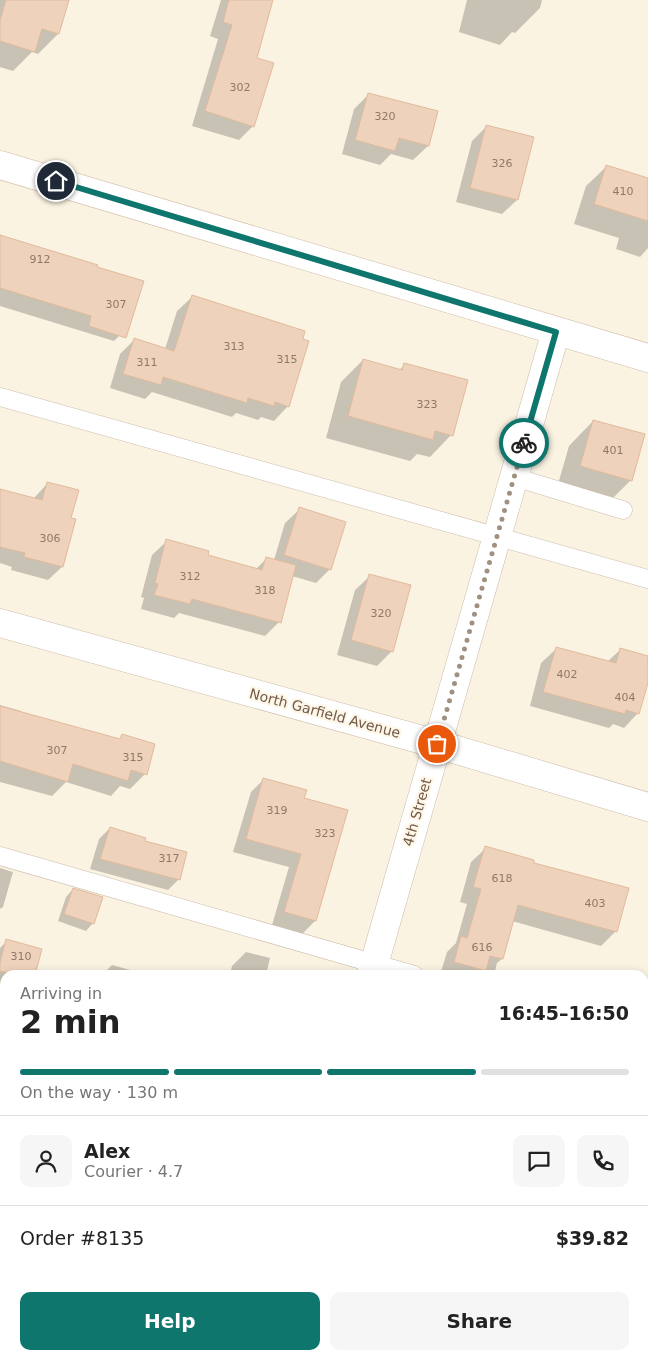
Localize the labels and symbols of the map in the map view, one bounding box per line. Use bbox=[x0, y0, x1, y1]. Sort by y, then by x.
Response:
house number: 302 bbox=[230, 81, 251, 94]
house number: 320 bbox=[375, 110, 396, 123]
house number: 326 bbox=[492, 157, 513, 170]
pin bbox=[35, 160, 77, 202]
house number: 410 bbox=[613, 185, 634, 198]
house number: 912 bbox=[30, 253, 51, 266]
house number: 307 bbox=[106, 298, 127, 311]
house number: 313 bbox=[224, 340, 245, 353]
house number: 315 bbox=[277, 353, 298, 366]
house number: 311 bbox=[137, 356, 158, 369]
house number: 323 bbox=[417, 398, 438, 411]
courier bbox=[499, 418, 549, 468]
house number: 401 bbox=[603, 444, 624, 457]
house number: 306 bbox=[40, 532, 61, 545]
house number: 312 bbox=[180, 570, 201, 583]
house number: 318 bbox=[255, 584, 276, 597]
house number: 320 bbox=[371, 607, 392, 620]
house number: 402 bbox=[557, 668, 578, 681]
street label: North Garfield Avenue bbox=[248, 685, 402, 741]
house number: 404 bbox=[615, 691, 636, 704]
pin bbox=[416, 723, 458, 765]
house number: 307 bbox=[47, 744, 68, 757]
house number: 315 bbox=[123, 751, 144, 764]
street label: 4th Street bbox=[400, 776, 435, 848]
house number: 319 bbox=[267, 804, 288, 817]
house number: 323 bbox=[315, 827, 336, 840]
house number: 317 bbox=[159, 852, 180, 865]
house number: 618 bbox=[492, 872, 513, 885]
house number: 403 bbox=[585, 897, 606, 910]
house number: 616 bbox=[472, 941, 493, 954]
house number: 310 bbox=[11, 950, 32, 963]

